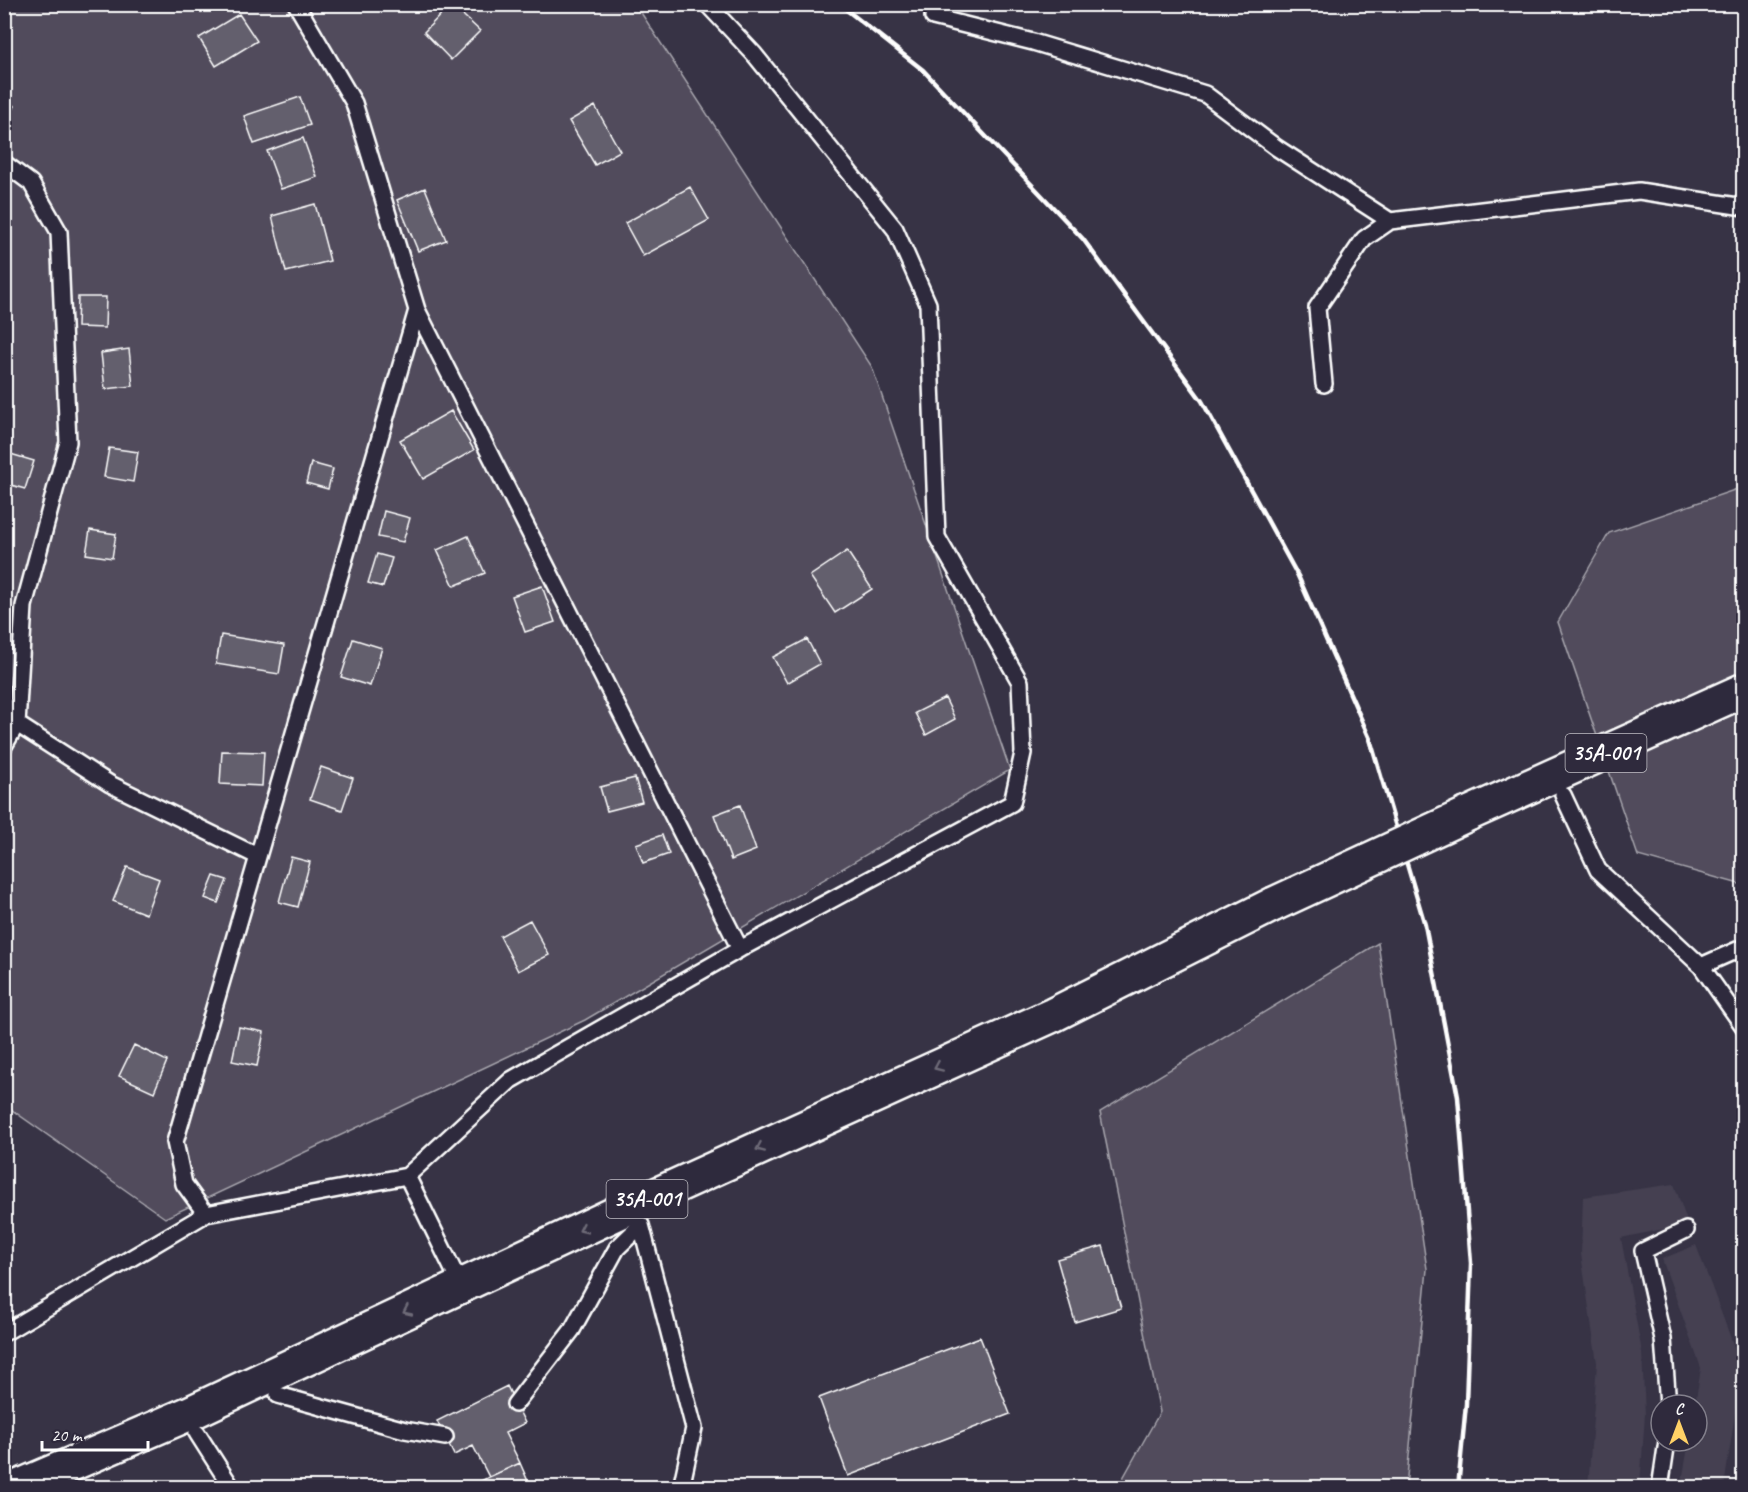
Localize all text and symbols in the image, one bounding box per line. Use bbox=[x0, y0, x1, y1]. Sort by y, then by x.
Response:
road number: 35А-001 bbox=[1566, 734, 1646, 772]
one-way arrow bbox=[934, 1060, 945, 1072]
one-way arrow bbox=[756, 1140, 767, 1152]
road number: 35А-001 bbox=[606, 1180, 688, 1218]
one-way arrow bbox=[579, 1221, 590, 1233]
one-way arrow bbox=[402, 1304, 413, 1316]
north arrow bbox=[1649, 1393, 1709, 1453]
text: С bbox=[1675, 1399, 1685, 1419]
scale bar bbox=[42, 1414, 148, 1452]
text: 20 m bbox=[51, 1424, 84, 1446]

